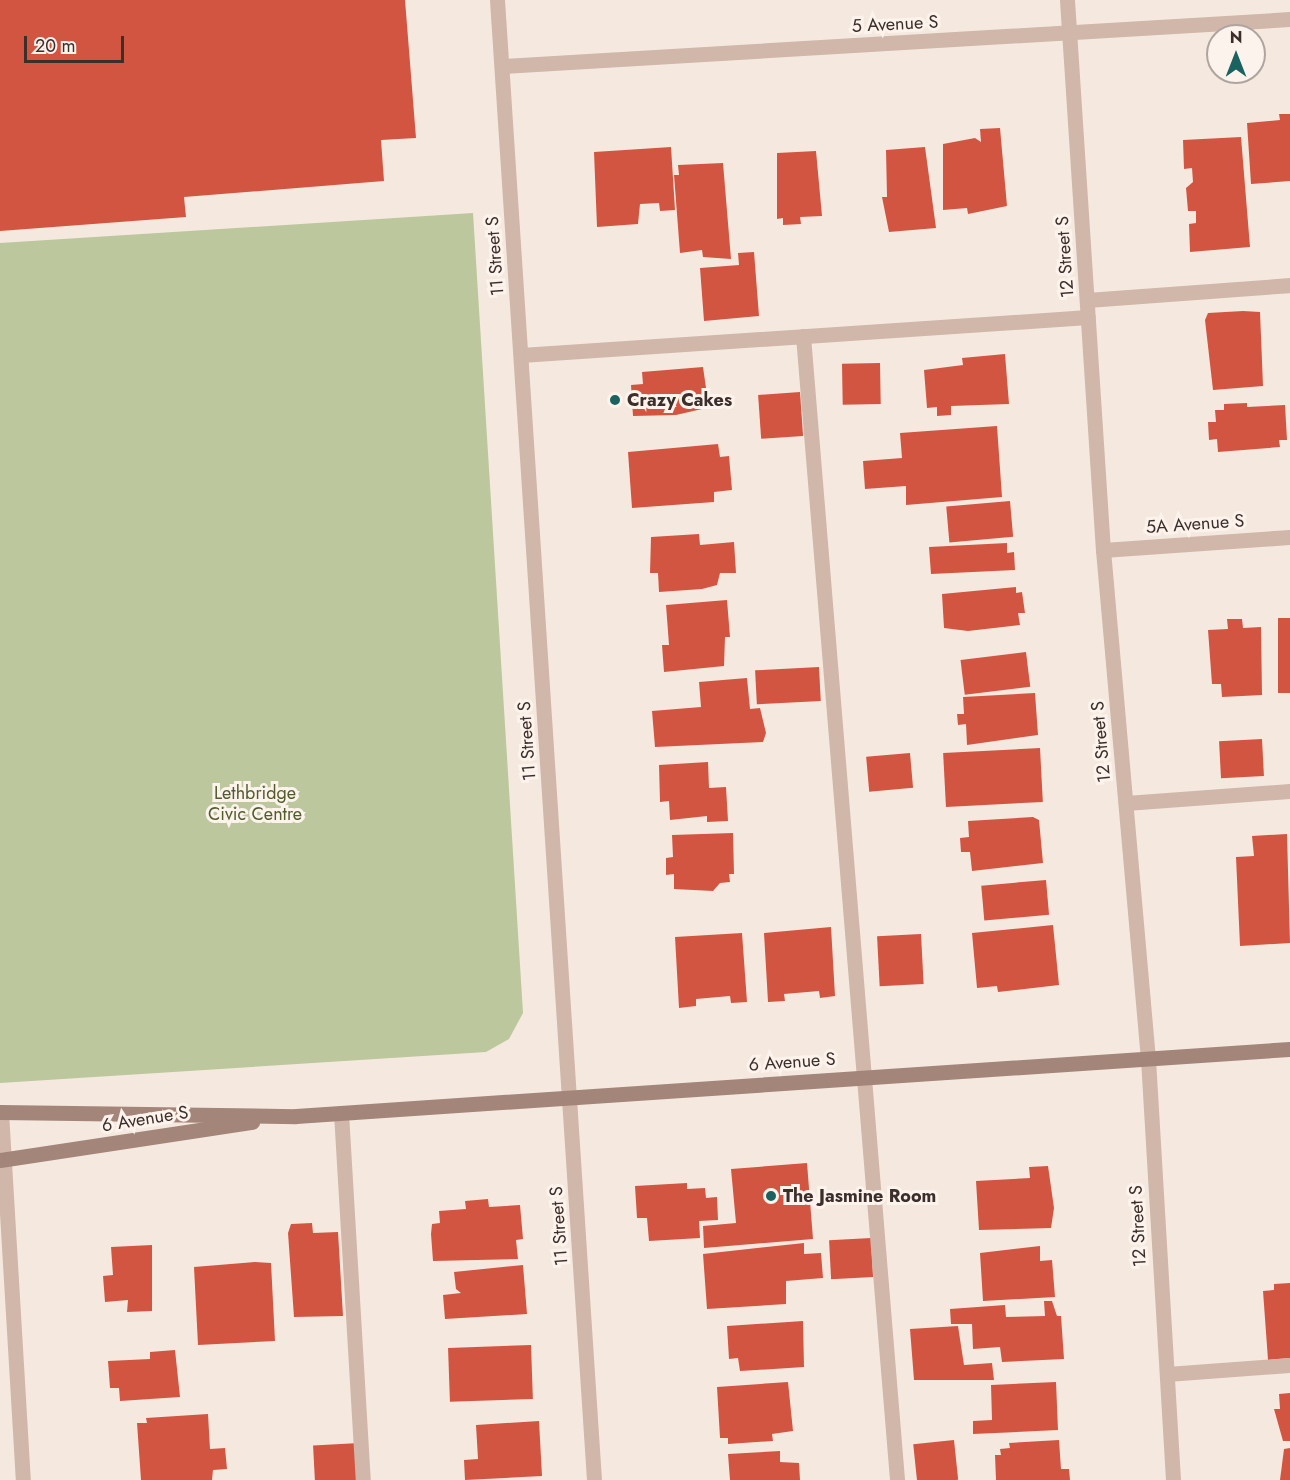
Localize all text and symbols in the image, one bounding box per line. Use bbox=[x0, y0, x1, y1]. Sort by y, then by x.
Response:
street label: 5 Avenue S bbox=[851, 11, 939, 37]
scale bar bbox=[27, 24, 128, 62]
north arrow bbox=[1206, 24, 1266, 84]
text: N bbox=[1230, 26, 1242, 49]
text: 20 m bbox=[35, 33, 75, 59]
street label: 11 Street S bbox=[481, 215, 509, 297]
street label: 12 Street S bbox=[1051, 215, 1079, 299]
place label: Crazy Cakes bbox=[627, 389, 732, 411]
marker: Crazy Cakes bbox=[608, 393, 622, 407]
street label: 5A Avenue S bbox=[1145, 510, 1245, 538]
street label: 11 Street S bbox=[513, 700, 541, 782]
street label: 12 Street S bbox=[1087, 700, 1115, 784]
park label: Lethbridge Civic Centre bbox=[208, 783, 302, 826]
street label: 6 Avenue S bbox=[748, 1048, 836, 1076]
street label: 6 Avenue S bbox=[100, 1102, 190, 1136]
street label: 11 Street S bbox=[545, 1185, 573, 1267]
place label: The Jasmine Room bbox=[783, 1185, 936, 1207]
street label: 12 Street S bbox=[1125, 1185, 1151, 1267]
marker: The Jasmine Room bbox=[764, 1189, 778, 1203]

